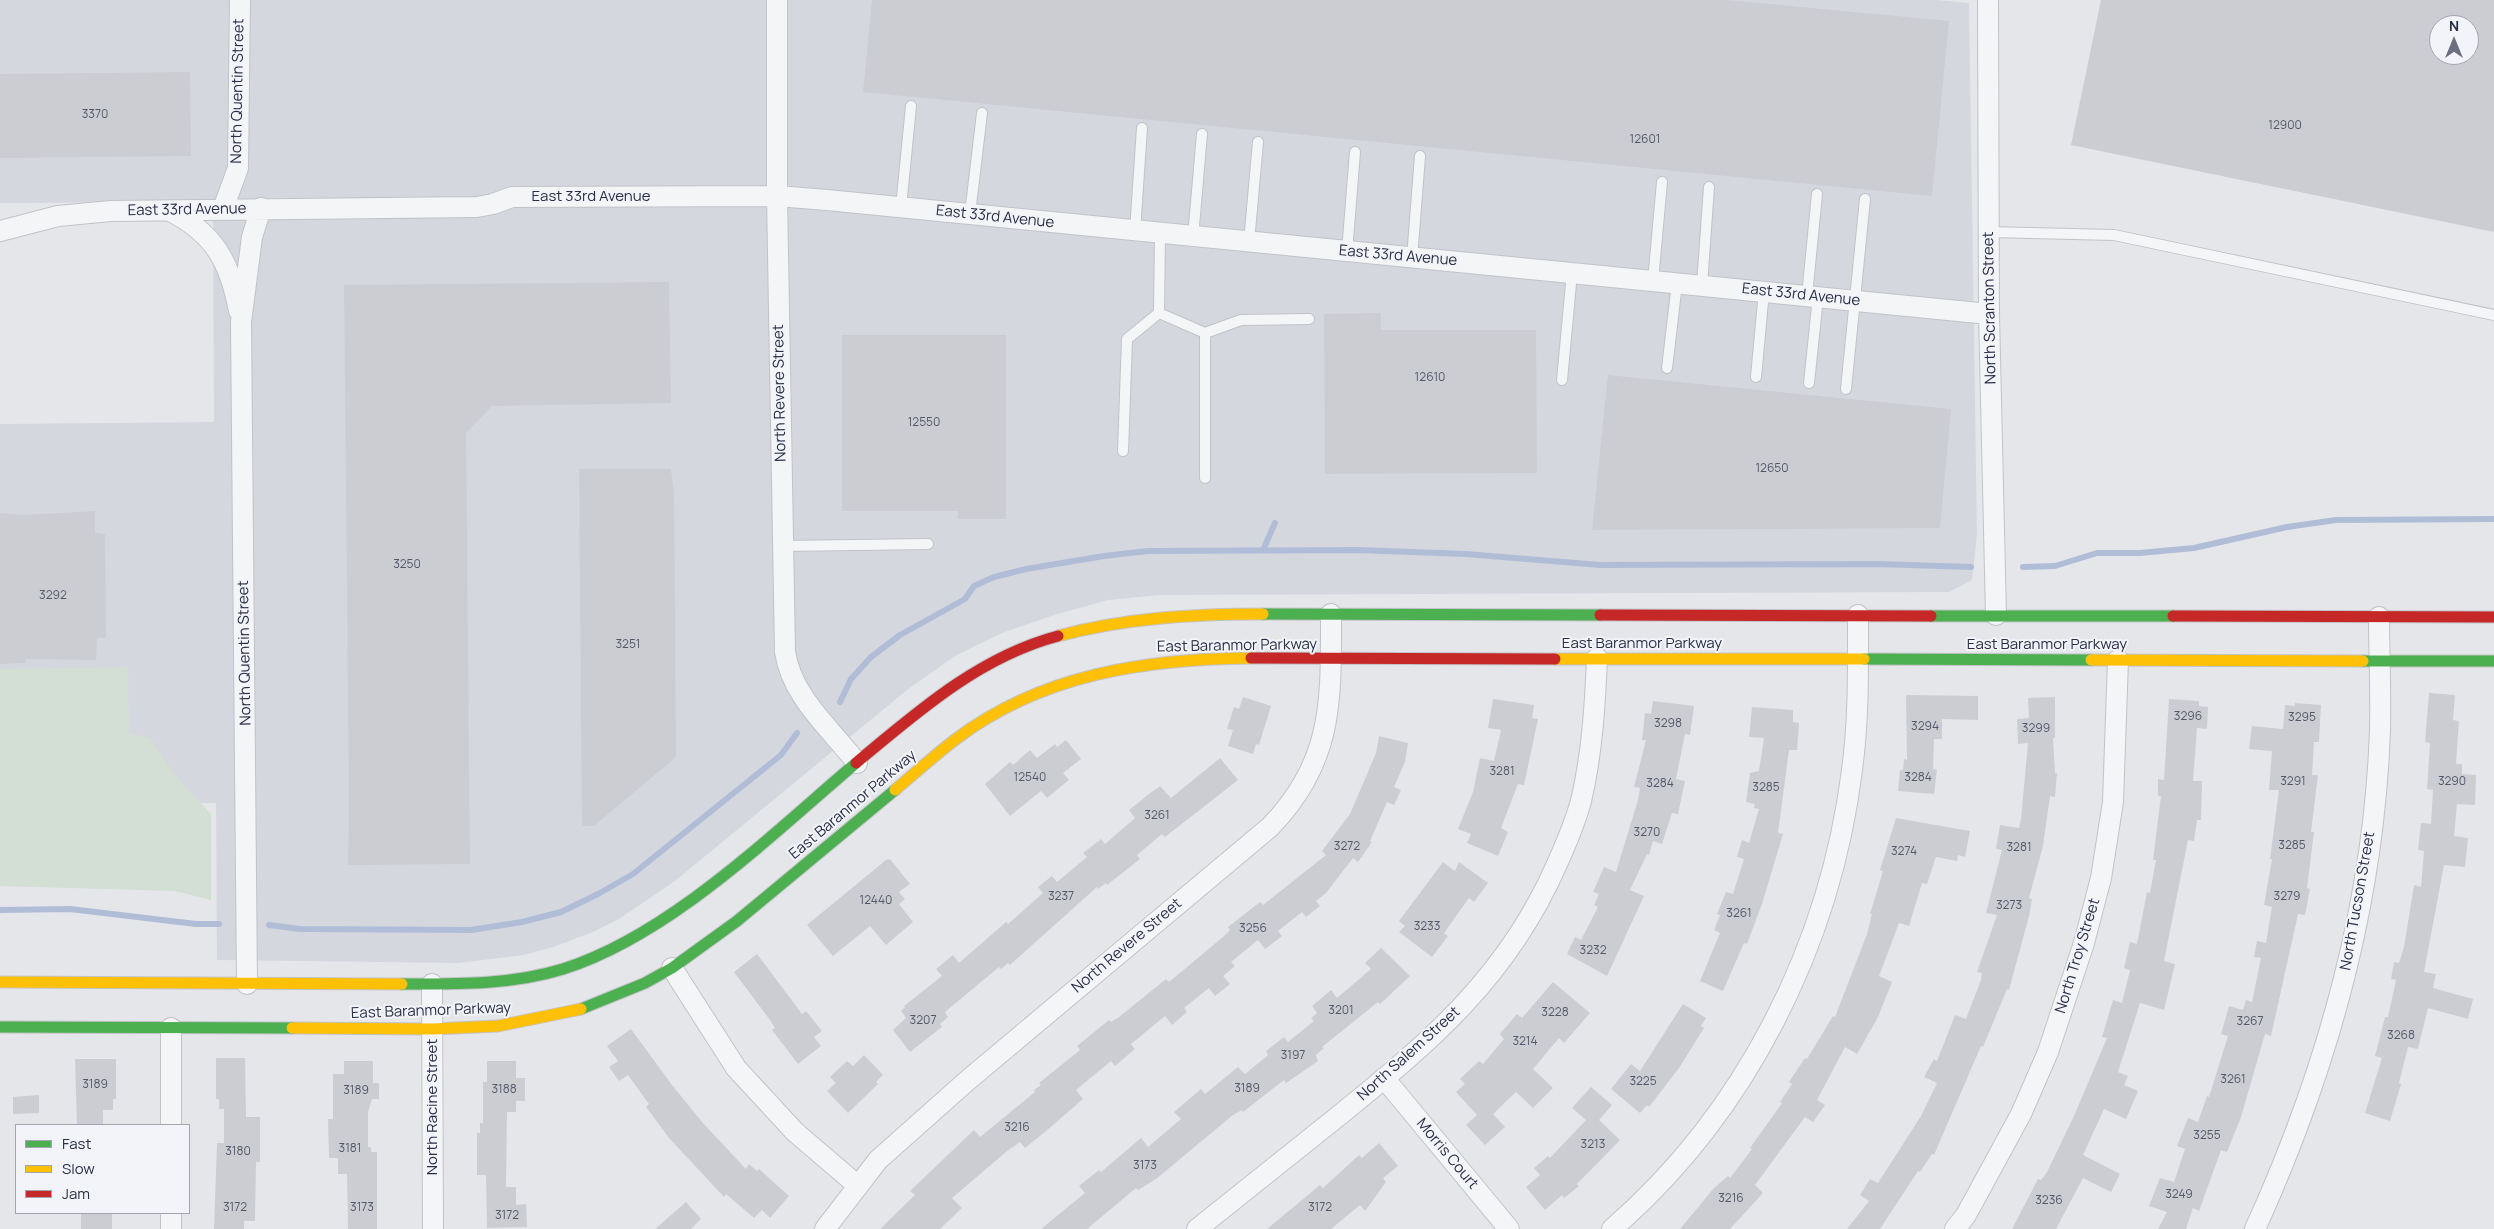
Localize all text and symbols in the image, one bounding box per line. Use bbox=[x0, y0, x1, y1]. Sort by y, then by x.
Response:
north arrow bbox=[2429, 15, 2479, 65]
text: N bbox=[2449, 16, 2459, 35]
street label: North Quentin Street bbox=[228, 18, 248, 164]
house number: 3370 bbox=[82, 108, 108, 122]
house number: 12900 bbox=[2268, 119, 2302, 133]
house number: 12601 bbox=[1630, 133, 1660, 147]
street label: East 33rd Avenue bbox=[532, 188, 650, 206]
street label: East 33rd Avenue bbox=[127, 200, 247, 220]
street label: East 33rd Avenue bbox=[935, 202, 1055, 232]
street label: North Scranton Street bbox=[1980, 231, 2000, 385]
street label: East 33rd Avenue bbox=[1338, 242, 1458, 270]
street label: East 33rd Avenue bbox=[1741, 280, 1861, 310]
street label: North Revere Street bbox=[770, 324, 790, 462]
house number: 12610 bbox=[1415, 371, 1445, 385]
house number: 12550 bbox=[908, 416, 940, 430]
house number: 12650 bbox=[1755, 462, 1789, 476]
house number: 3250 bbox=[393, 558, 421, 572]
street label: North Quentin Street bbox=[235, 580, 255, 726]
house number: 3292 bbox=[39, 589, 67, 603]
street label: East Baranmor Parkway bbox=[1562, 635, 1722, 653]
street label: East Baranmor Parkway bbox=[1157, 636, 1317, 656]
street label: East Baranmor Parkway bbox=[1967, 636, 2127, 654]
house number: 3251 bbox=[615, 638, 641, 652]
house number: 3296 bbox=[2174, 710, 2202, 724]
house number: 3295 bbox=[2288, 711, 2316, 725]
house number: 3298 bbox=[1654, 717, 1682, 731]
house number: 3294 bbox=[1911, 720, 1939, 734]
house number: 3299 bbox=[2022, 722, 2050, 736]
street label: East Baranmor Parkway bbox=[786, 747, 920, 863]
house number: 3281 bbox=[1489, 765, 1515, 779]
house number: 12540 bbox=[1014, 771, 1046, 785]
house number: 3284 bbox=[1904, 771, 1932, 785]
house number: 3291 bbox=[2280, 775, 2306, 789]
house number: 3290 bbox=[2438, 775, 2466, 789]
house number: 3284 bbox=[1646, 777, 1674, 791]
house number: 3285 bbox=[1752, 781, 1780, 795]
house number: 3261 bbox=[1144, 809, 1170, 823]
house number: 3270 bbox=[1634, 826, 1660, 840]
street label: North Tucson Street bbox=[2337, 830, 2379, 972]
house number: 3285 bbox=[2278, 839, 2306, 853]
house number: 3272 bbox=[1334, 840, 1360, 854]
house number: 3281 bbox=[2006, 841, 2032, 855]
house number: 3274 bbox=[1891, 845, 1917, 859]
house number: 3237 bbox=[1048, 890, 1074, 904]
house number: 3279 bbox=[2274, 890, 2300, 904]
house number: 12440 bbox=[860, 894, 892, 908]
street label: North Revere Street bbox=[1069, 895, 1185, 997]
street label: North Troy Street bbox=[2052, 896, 2104, 1016]
house number: 3273 bbox=[1996, 899, 2022, 913]
house number: 3261 bbox=[1726, 907, 1752, 921]
house number: 3233 bbox=[1414, 920, 1440, 934]
house number: 3256 bbox=[1239, 922, 1267, 936]
house number: 3232 bbox=[1580, 944, 1606, 958]
street label: East Baranmor Parkway bbox=[351, 999, 511, 1023]
street label: North Salem Street bbox=[1354, 1003, 1464, 1105]
house number: 3201 bbox=[1328, 1004, 1354, 1018]
house number: 3228 bbox=[1541, 1006, 1569, 1020]
house number: 3207 bbox=[910, 1014, 936, 1028]
house number: 3267 bbox=[2237, 1015, 2263, 1029]
house number: 3268 bbox=[2387, 1029, 2415, 1043]
house number: 3214 bbox=[1512, 1035, 1538, 1049]
street label: North Racine Street bbox=[424, 1039, 442, 1175]
house number: 3197 bbox=[1281, 1049, 1305, 1063]
house number: 3261 bbox=[2220, 1073, 2246, 1087]
house number: 3225 bbox=[1629, 1075, 1657, 1089]
house number: 3189 bbox=[82, 1078, 108, 1092]
house number: 3189 bbox=[1234, 1082, 1260, 1096]
house number: 3188 bbox=[491, 1083, 517, 1097]
house number: 3189 bbox=[343, 1084, 369, 1098]
street label: Morris Court bbox=[1412, 1115, 1482, 1193]
house number: 3216 bbox=[1004, 1121, 1030, 1135]
legend bbox=[15, 1124, 190, 1214]
house number: 3255 bbox=[2193, 1129, 2221, 1143]
text: Fast bbox=[62, 1133, 91, 1154]
house number: 3213 bbox=[1581, 1138, 1605, 1152]
house number: 3181 bbox=[339, 1142, 361, 1156]
house number: 3180 bbox=[225, 1145, 251, 1159]
text: Slow bbox=[62, 1158, 95, 1179]
house number: 3173 bbox=[1133, 1159, 1157, 1173]
text: Jam bbox=[62, 1183, 90, 1204]
house number: 3249 bbox=[2165, 1188, 2193, 1202]
house number: 3216 bbox=[1718, 1192, 1744, 1206]
house number: 3236 bbox=[2035, 1194, 2063, 1208]
house number: 3172 bbox=[223, 1201, 247, 1215]
house number: 3173 bbox=[350, 1201, 374, 1215]
house number: 3172 bbox=[1308, 1201, 1332, 1215]
house number: 3172 bbox=[495, 1209, 519, 1223]

